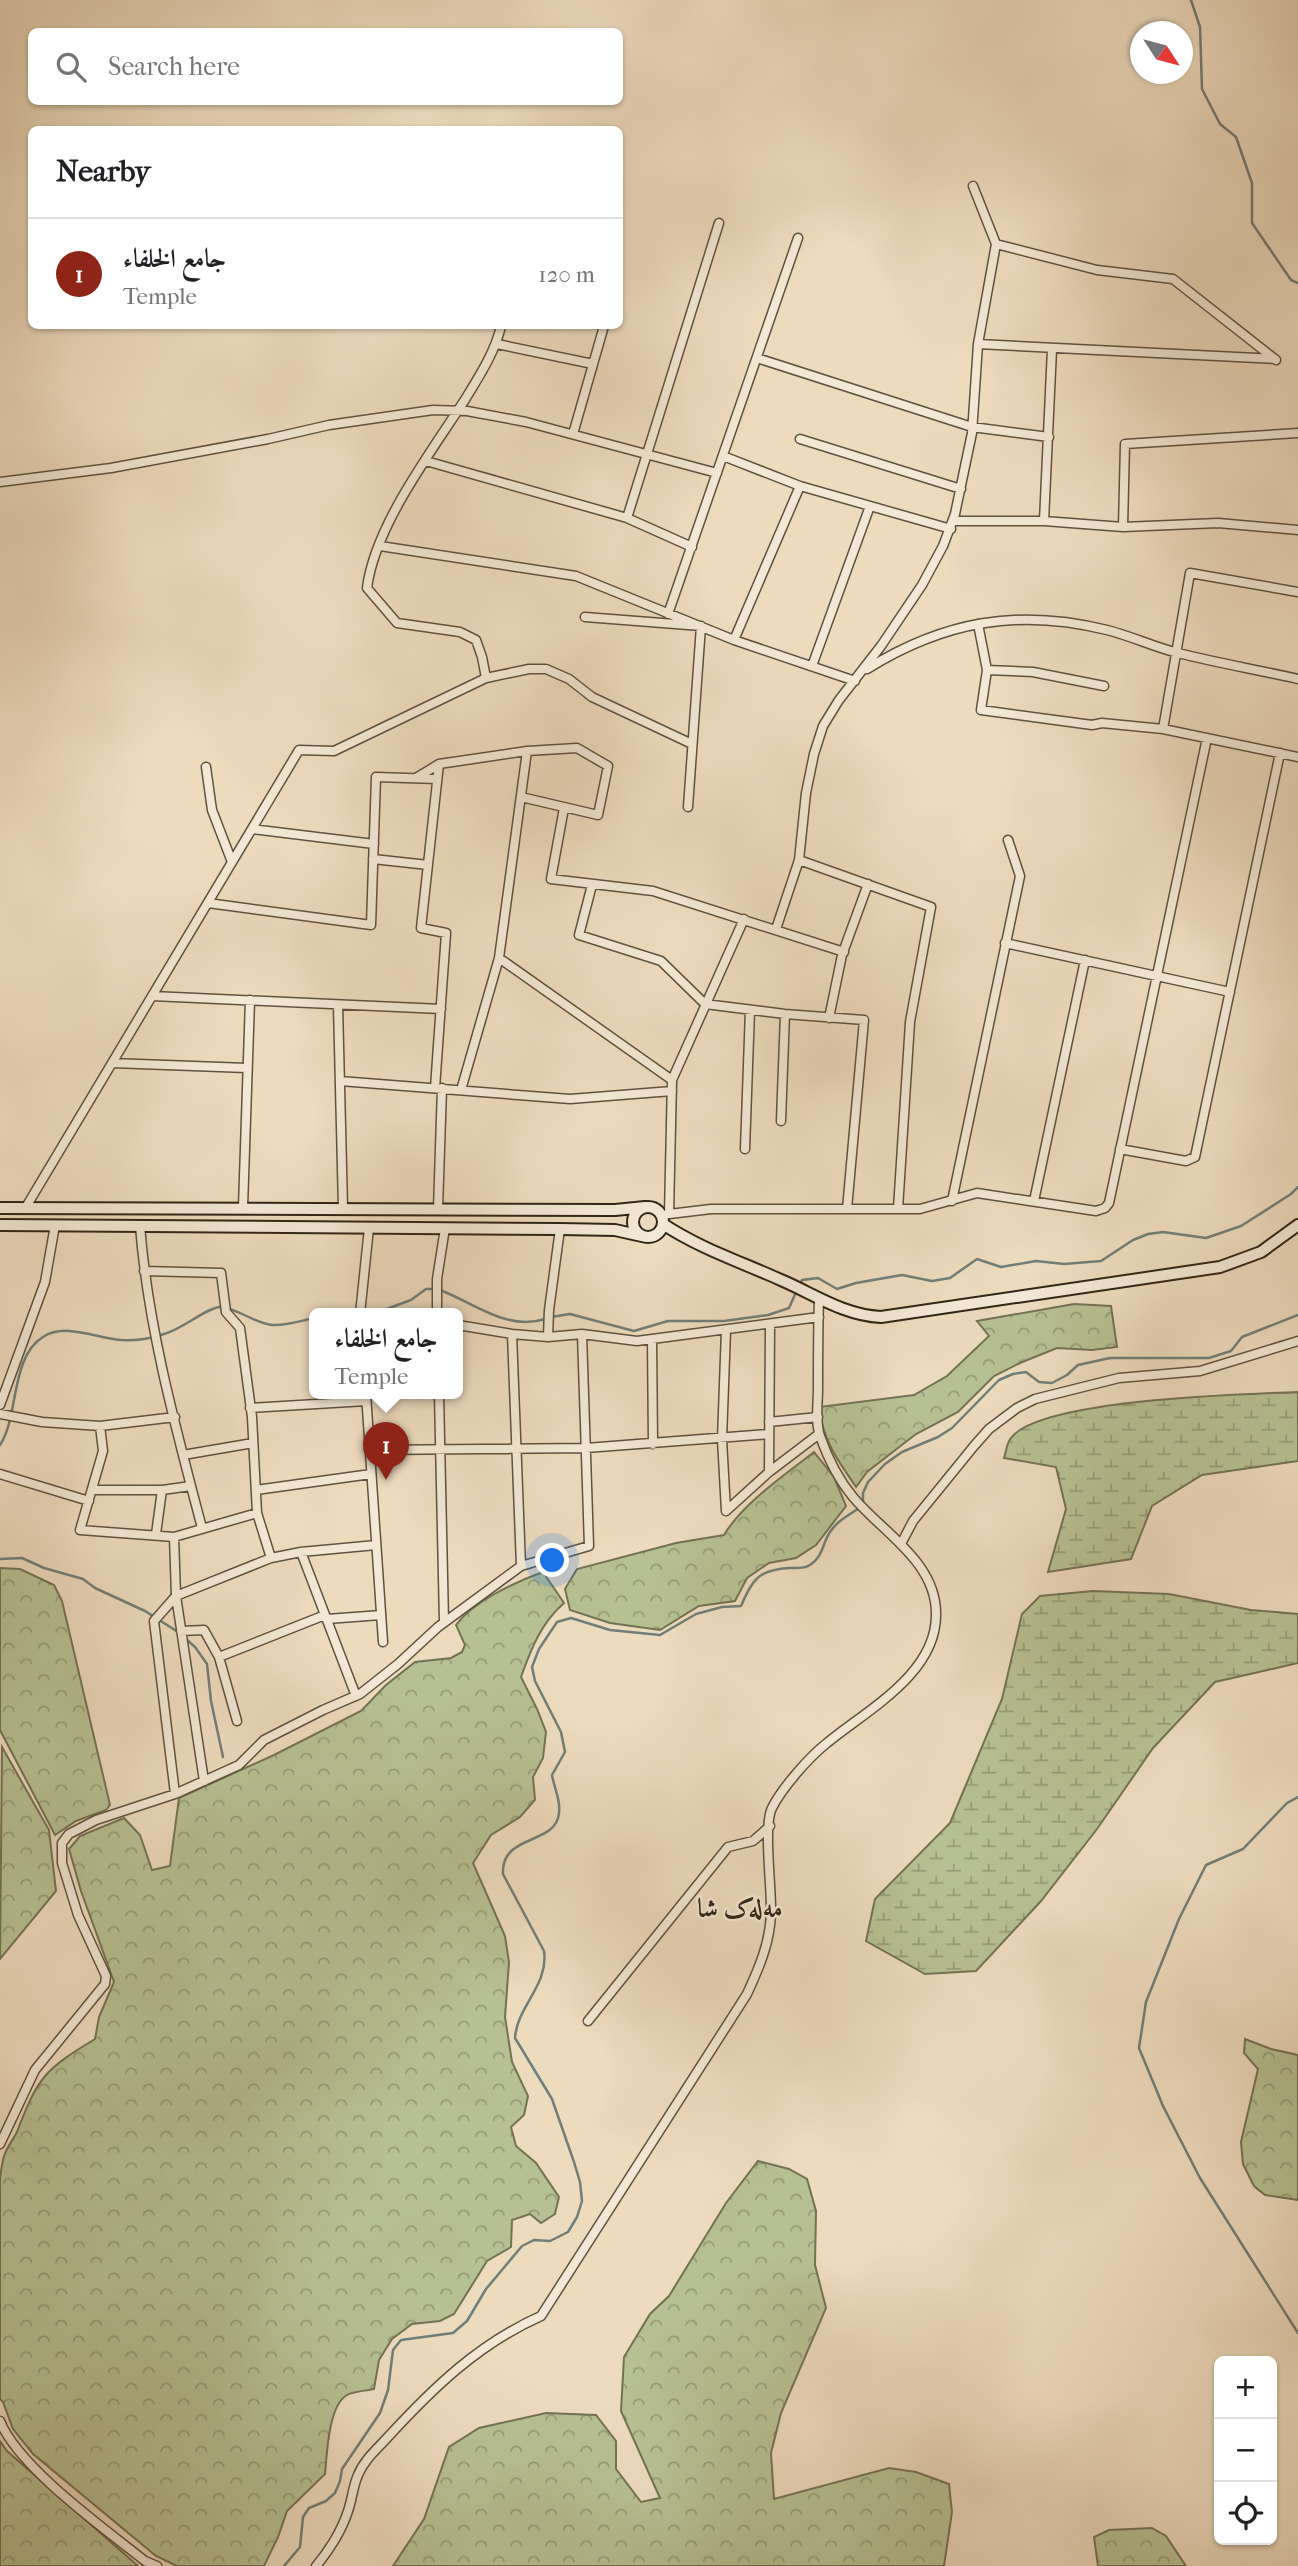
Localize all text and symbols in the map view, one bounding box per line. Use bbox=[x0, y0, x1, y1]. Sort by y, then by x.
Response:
north arrow bbox=[1130, 21, 1193, 84]
search box bbox=[28, 28, 623, 105]
icon: search bbox=[52, 48, 90, 86]
text: Search here bbox=[108, 51, 240, 82]
text: Nearby bbox=[56, 154, 151, 189]
text: جامع الخلفاء bbox=[123, 243, 226, 274]
text: 1 bbox=[75, 261, 83, 288]
text: 120 m bbox=[538, 261, 595, 288]
text: Temple bbox=[123, 283, 197, 310]
popup bbox=[309, 1308, 463, 1399]
text: جامع الخلفاء bbox=[334, 1323, 438, 1354]
text: Temple bbox=[334, 1363, 408, 1390]
pin: 1 bbox=[363, 1422, 409, 1480]
your location bbox=[535, 1543, 569, 1577]
district label: مەلەک شا bbox=[697, 1893, 783, 1924]
map controls bbox=[1214, 2356, 1277, 2545]
button: + bbox=[1214, 2356, 1277, 2419]
button: − bbox=[1214, 2419, 1277, 2482]
button: locate bbox=[1214, 2482, 1277, 2545]

